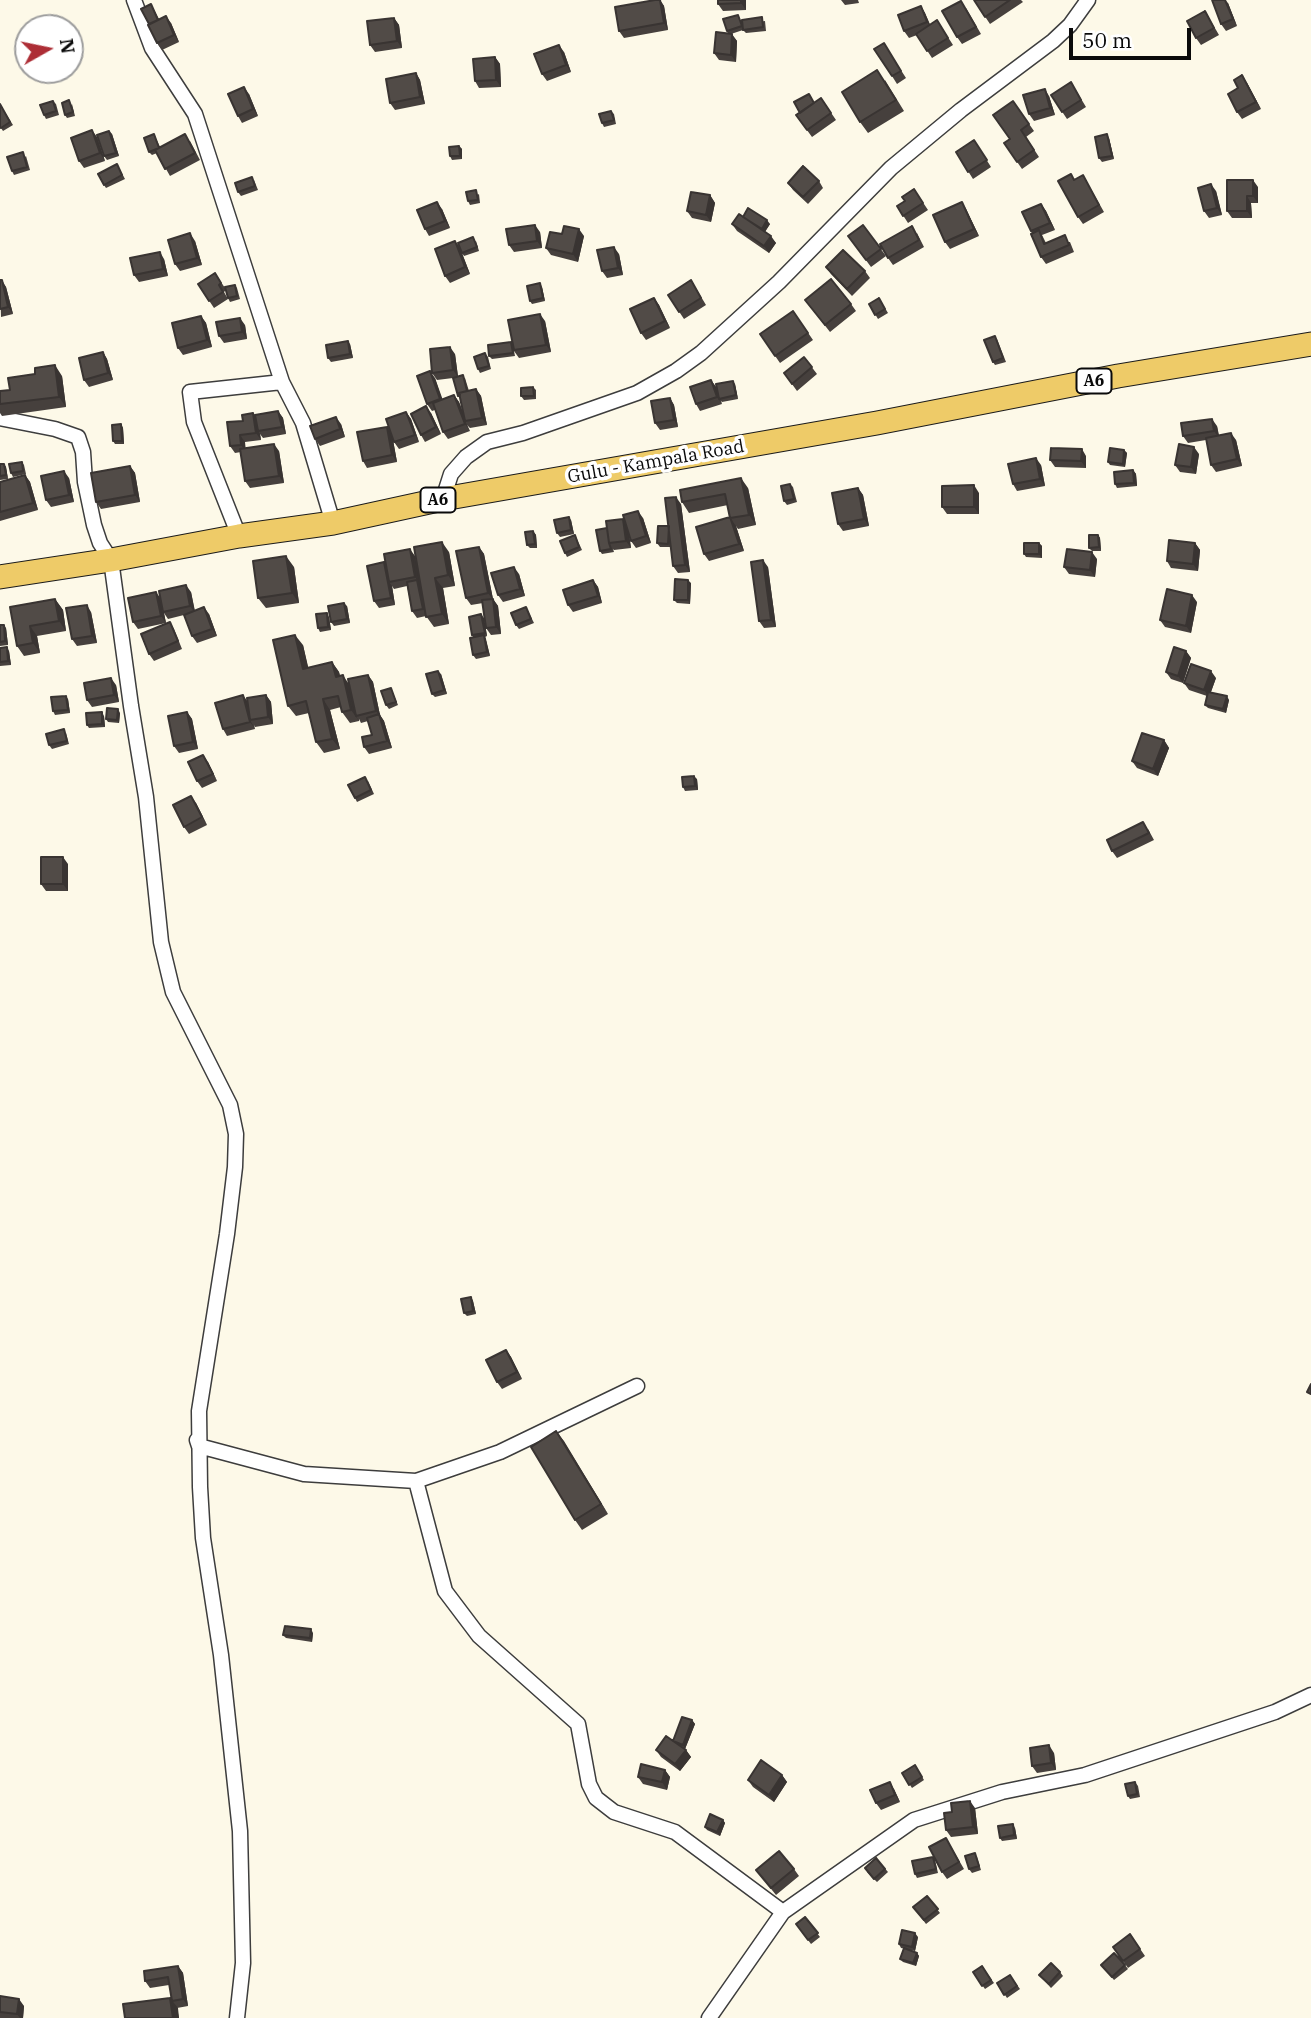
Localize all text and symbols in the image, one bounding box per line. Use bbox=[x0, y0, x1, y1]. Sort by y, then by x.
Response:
north arrow bbox=[14, 14, 84, 84]
scale bar bbox=[1073, 14, 1196, 58]
text: 50 m bbox=[1082, 26, 1132, 54]
text: N bbox=[55, 37, 81, 55]
road number: A6 bbox=[1076, 368, 1112, 394]
street label: Gulu - Kampala Road bbox=[566, 436, 746, 488]
road number: A6 bbox=[420, 488, 456, 512]

